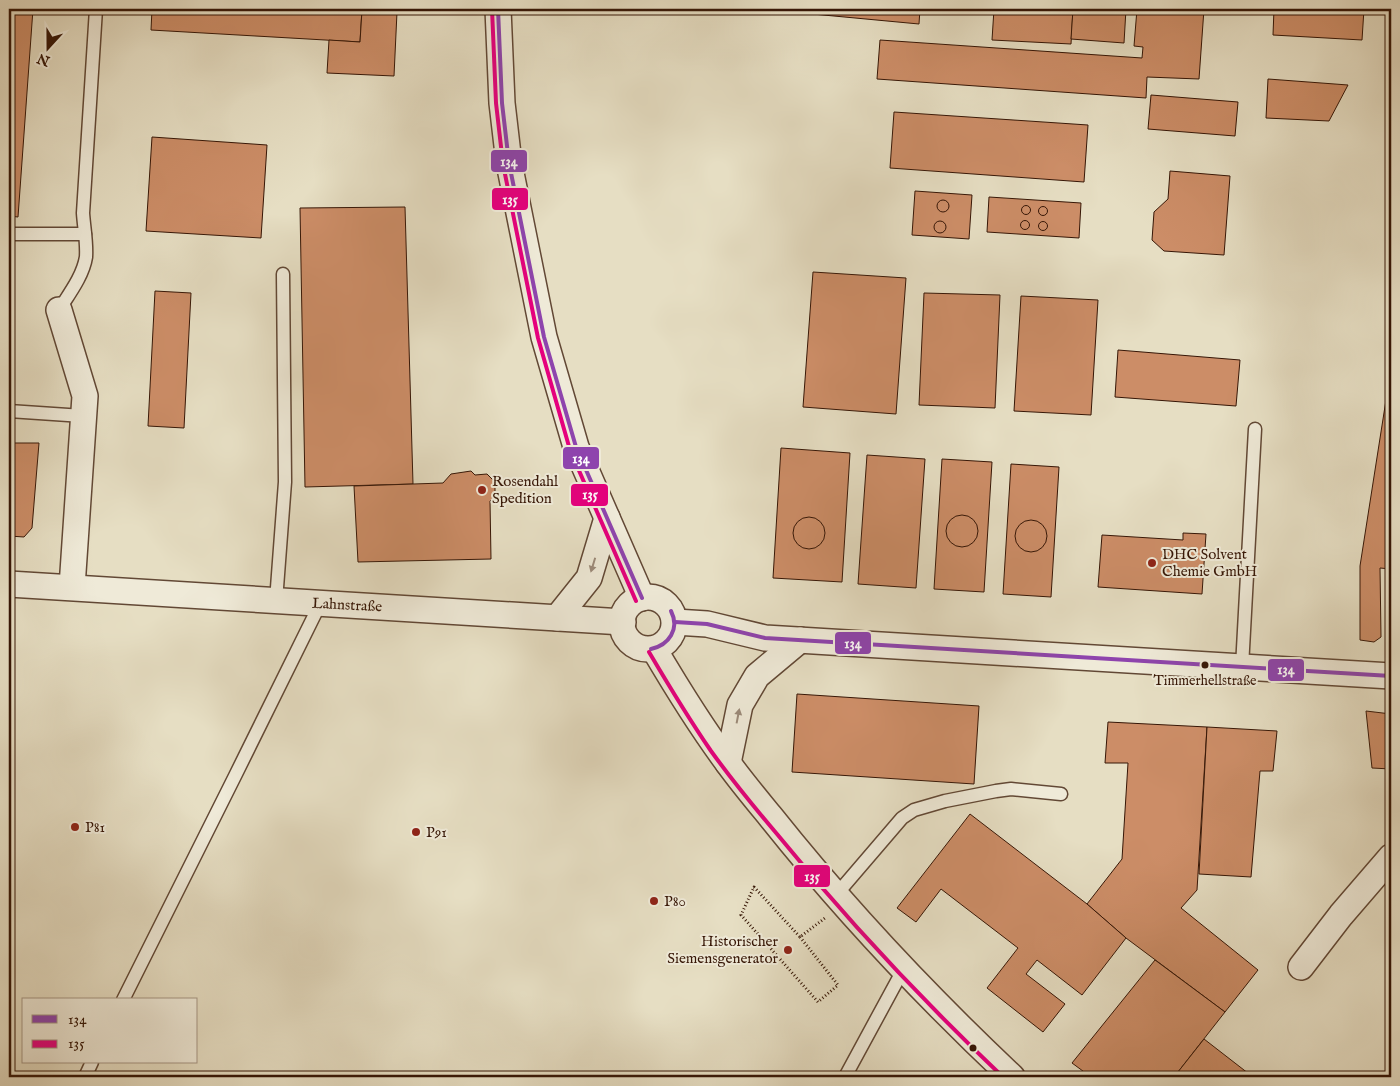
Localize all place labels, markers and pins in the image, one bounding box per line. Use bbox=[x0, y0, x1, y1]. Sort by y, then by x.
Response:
place label: Rosendahl Spedition bbox=[492, 472, 559, 508]
marker: Rosendahl Spedition bbox=[476, 484, 488, 496]
place label: DHC Solvent Chemie GmbH bbox=[1162, 545, 1257, 581]
marker: DHC Solvent Chemie GmbH bbox=[1146, 557, 1158, 569]
marker: Timmerhellstraße bbox=[1200, 660, 1210, 670]
place label: Timmerhellstraße bbox=[1153, 672, 1257, 690]
place label: P81 bbox=[85, 818, 105, 837]
marker: P81 bbox=[69, 821, 81, 833]
place label: P91 bbox=[426, 823, 447, 842]
marker: P91 bbox=[410, 826, 422, 838]
place label: P80 bbox=[664, 892, 686, 911]
marker: P80 bbox=[648, 895, 660, 907]
place label: Historischer Siemensgenerator bbox=[667, 932, 778, 968]
marker: Historischer Siemensgenerator bbox=[782, 944, 794, 956]
unlabelled marker bbox=[968, 1043, 978, 1053]

